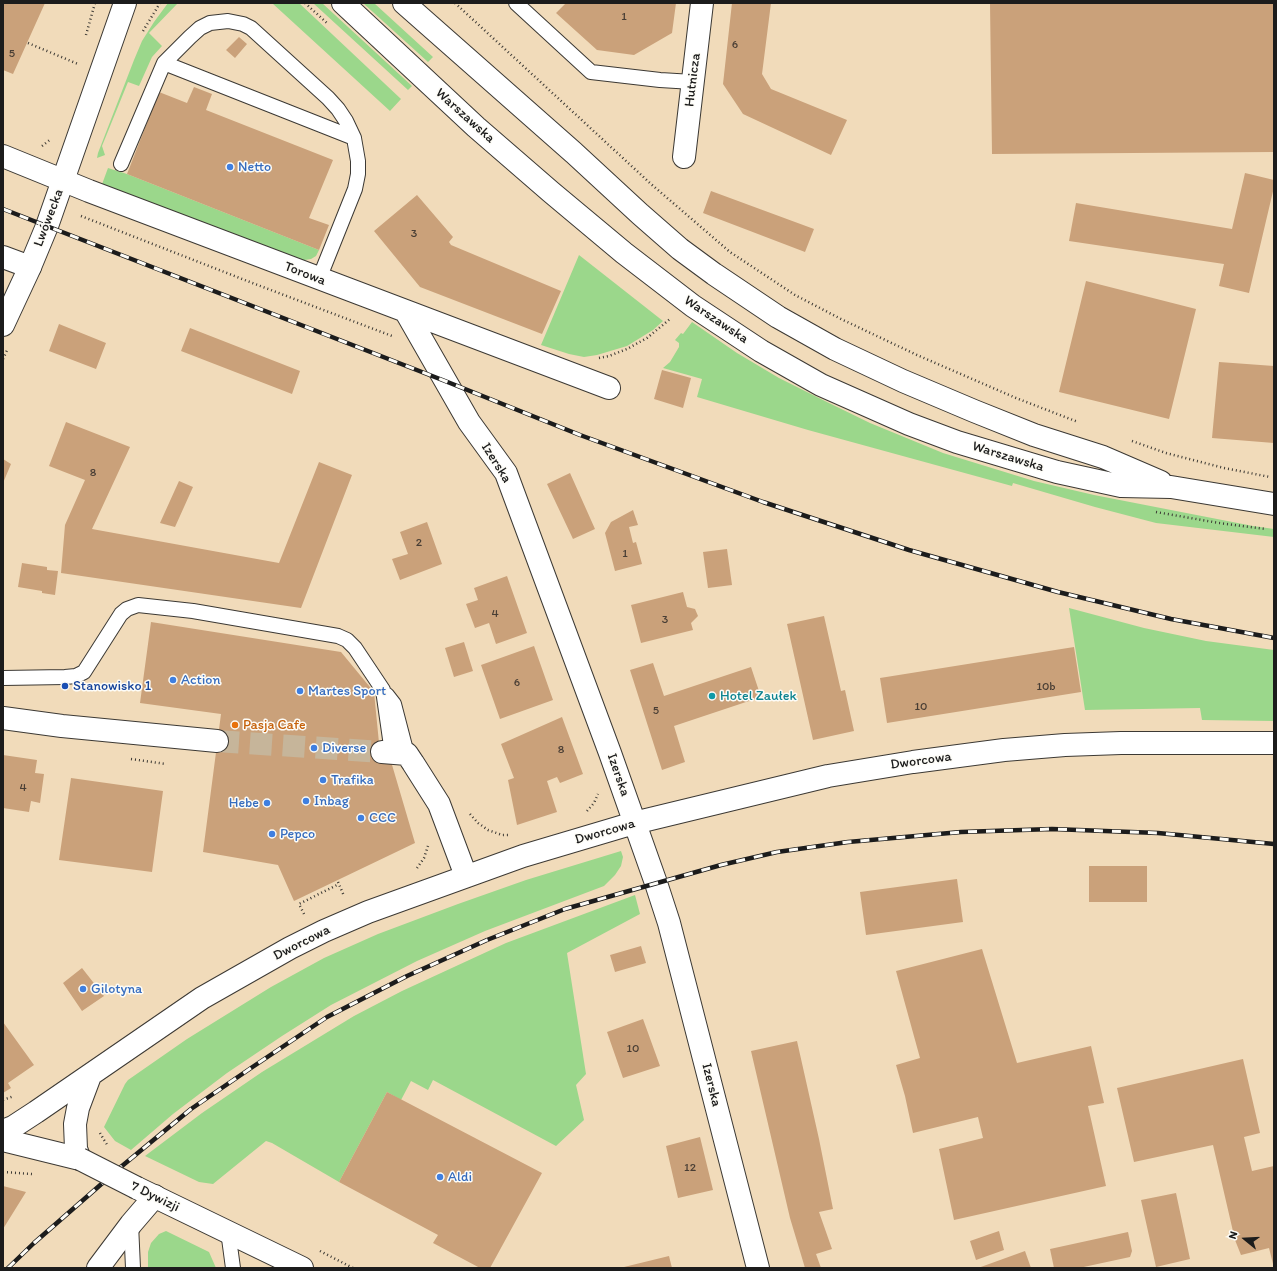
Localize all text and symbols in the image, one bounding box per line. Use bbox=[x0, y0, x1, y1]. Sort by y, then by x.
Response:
house number: 1 bbox=[621, 10, 627, 24]
house number: 6 bbox=[732, 38, 738, 52]
house number: 5 bbox=[9, 47, 15, 61]
street label: Hutnicza bbox=[681, 52, 705, 108]
street label: Warszawska bbox=[432, 85, 498, 147]
place label: Netto bbox=[238, 159, 271, 175]
marker: Netto bbox=[225, 162, 235, 172]
street label: Lwówecka bbox=[30, 187, 68, 249]
house number: 3 bbox=[411, 227, 417, 241]
street label: Torowa bbox=[282, 258, 328, 290]
street label: Warszawska bbox=[681, 292, 751, 348]
street label: Warszawska bbox=[970, 438, 1046, 476]
street label: Izerska bbox=[477, 440, 515, 486]
house number: 8 bbox=[90, 466, 96, 480]
house number: 2 bbox=[416, 536, 422, 550]
house number: 1 bbox=[622, 547, 628, 561]
house number: 4 bbox=[491, 607, 499, 621]
house number: 3 bbox=[662, 613, 668, 627]
place label: Action bbox=[181, 672, 220, 688]
marker: Action bbox=[168, 675, 178, 685]
house number: 6 bbox=[514, 676, 520, 690]
place label: Stanowisko 1 bbox=[73, 678, 151, 694]
house number: 10b bbox=[1036, 680, 1056, 694]
marker: Stanowisko 1 bbox=[60, 681, 70, 691]
place label: Martes Sport bbox=[308, 683, 386, 699]
marker: Martes Sport bbox=[295, 686, 305, 696]
place label: Hotel Zaułek bbox=[720, 688, 797, 704]
marker: Hotel Zaułek bbox=[707, 691, 717, 701]
house number: 10 bbox=[915, 700, 927, 714]
house number: 5 bbox=[653, 704, 659, 718]
place label: Pasja Cafe bbox=[243, 717, 306, 733]
marker: Pasja Cafe bbox=[230, 720, 240, 730]
place label: Diverse bbox=[322, 740, 366, 756]
marker: Diverse bbox=[309, 743, 319, 753]
house number: 8 bbox=[558, 743, 564, 757]
street label: Dworcowa bbox=[889, 748, 953, 774]
street label: Izerska bbox=[603, 751, 633, 799]
place label: Trafika bbox=[331, 772, 374, 788]
marker: Trafika bbox=[318, 775, 328, 785]
house number: 4 bbox=[19, 781, 27, 795]
place label: Inbag bbox=[314, 793, 349, 809]
place label: Hebe bbox=[229, 795, 259, 811]
marker: Inbag bbox=[301, 796, 311, 806]
marker: Hebe bbox=[262, 798, 272, 808]
place label: CCC bbox=[369, 810, 396, 826]
marker: CCC bbox=[356, 813, 366, 823]
street label: Dworcowa bbox=[573, 815, 637, 849]
place label: Pepco bbox=[280, 826, 315, 842]
marker: Pepco bbox=[267, 829, 277, 839]
street label: Dworcowa bbox=[271, 922, 333, 964]
place label: Gilotyna bbox=[91, 981, 142, 997]
marker: Gilotyna bbox=[78, 984, 88, 994]
house number: 10 bbox=[627, 1042, 639, 1056]
street label: Izerska bbox=[698, 1062, 724, 1108]
house number: 12 bbox=[684, 1161, 696, 1175]
place label: Aldi bbox=[448, 1169, 472, 1185]
marker: Aldi bbox=[435, 1172, 445, 1182]
street label: 7 Dywizji bbox=[128, 1178, 182, 1216]
north arrow bbox=[1225, 1219, 1265, 1259]
text: N bbox=[1226, 1230, 1240, 1241]

